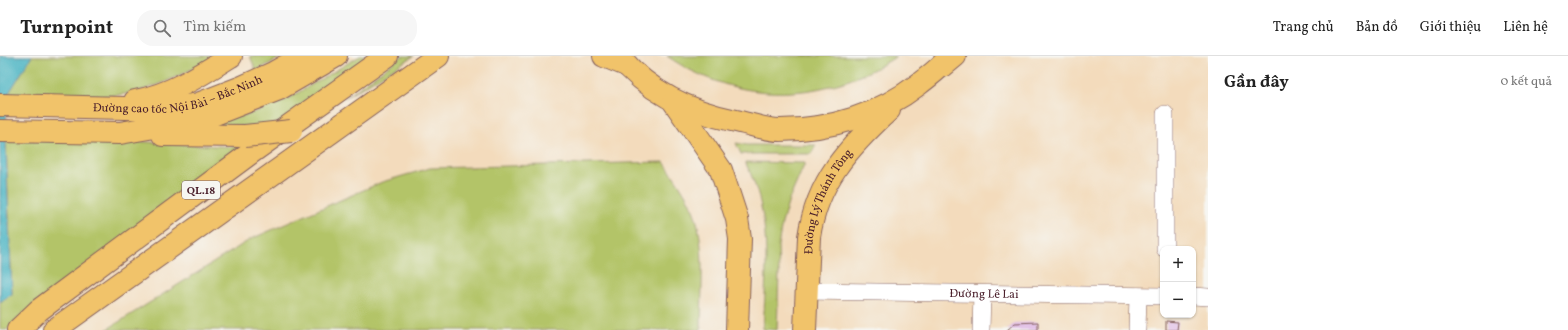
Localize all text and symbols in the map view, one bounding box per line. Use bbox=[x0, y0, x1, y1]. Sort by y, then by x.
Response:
search box bbox=[137, 10, 417, 46]
text: Turnpoint bbox=[20, 15, 113, 41]
icon: search bbox=[151, 17, 173, 39]
text: Tìm kiếm bbox=[183, 17, 246, 38]
text: Trang chủ bbox=[1273, 18, 1334, 37]
text: Bản đồ bbox=[1356, 18, 1398, 37]
text: Giới thiệu bbox=[1420, 18, 1481, 37]
text: Liên hệ bbox=[1503, 18, 1548, 37]
text: Gần đây bbox=[1224, 71, 1289, 94]
street label: Đường cao tốc Nội Bài – Bắc Ninh bbox=[93, 72, 265, 118]
text: 0 kết quả bbox=[1500, 73, 1552, 91]
street label: Đường Lý Thánh Tông bbox=[801, 146, 856, 255]
road number: QL.18 bbox=[182, 181, 220, 199]
map controls bbox=[1160, 246, 1196, 318]
button: + bbox=[1160, 246, 1196, 282]
button: − bbox=[1160, 282, 1196, 318]
street label: Đường Lê Lai bbox=[949, 286, 1019, 303]

